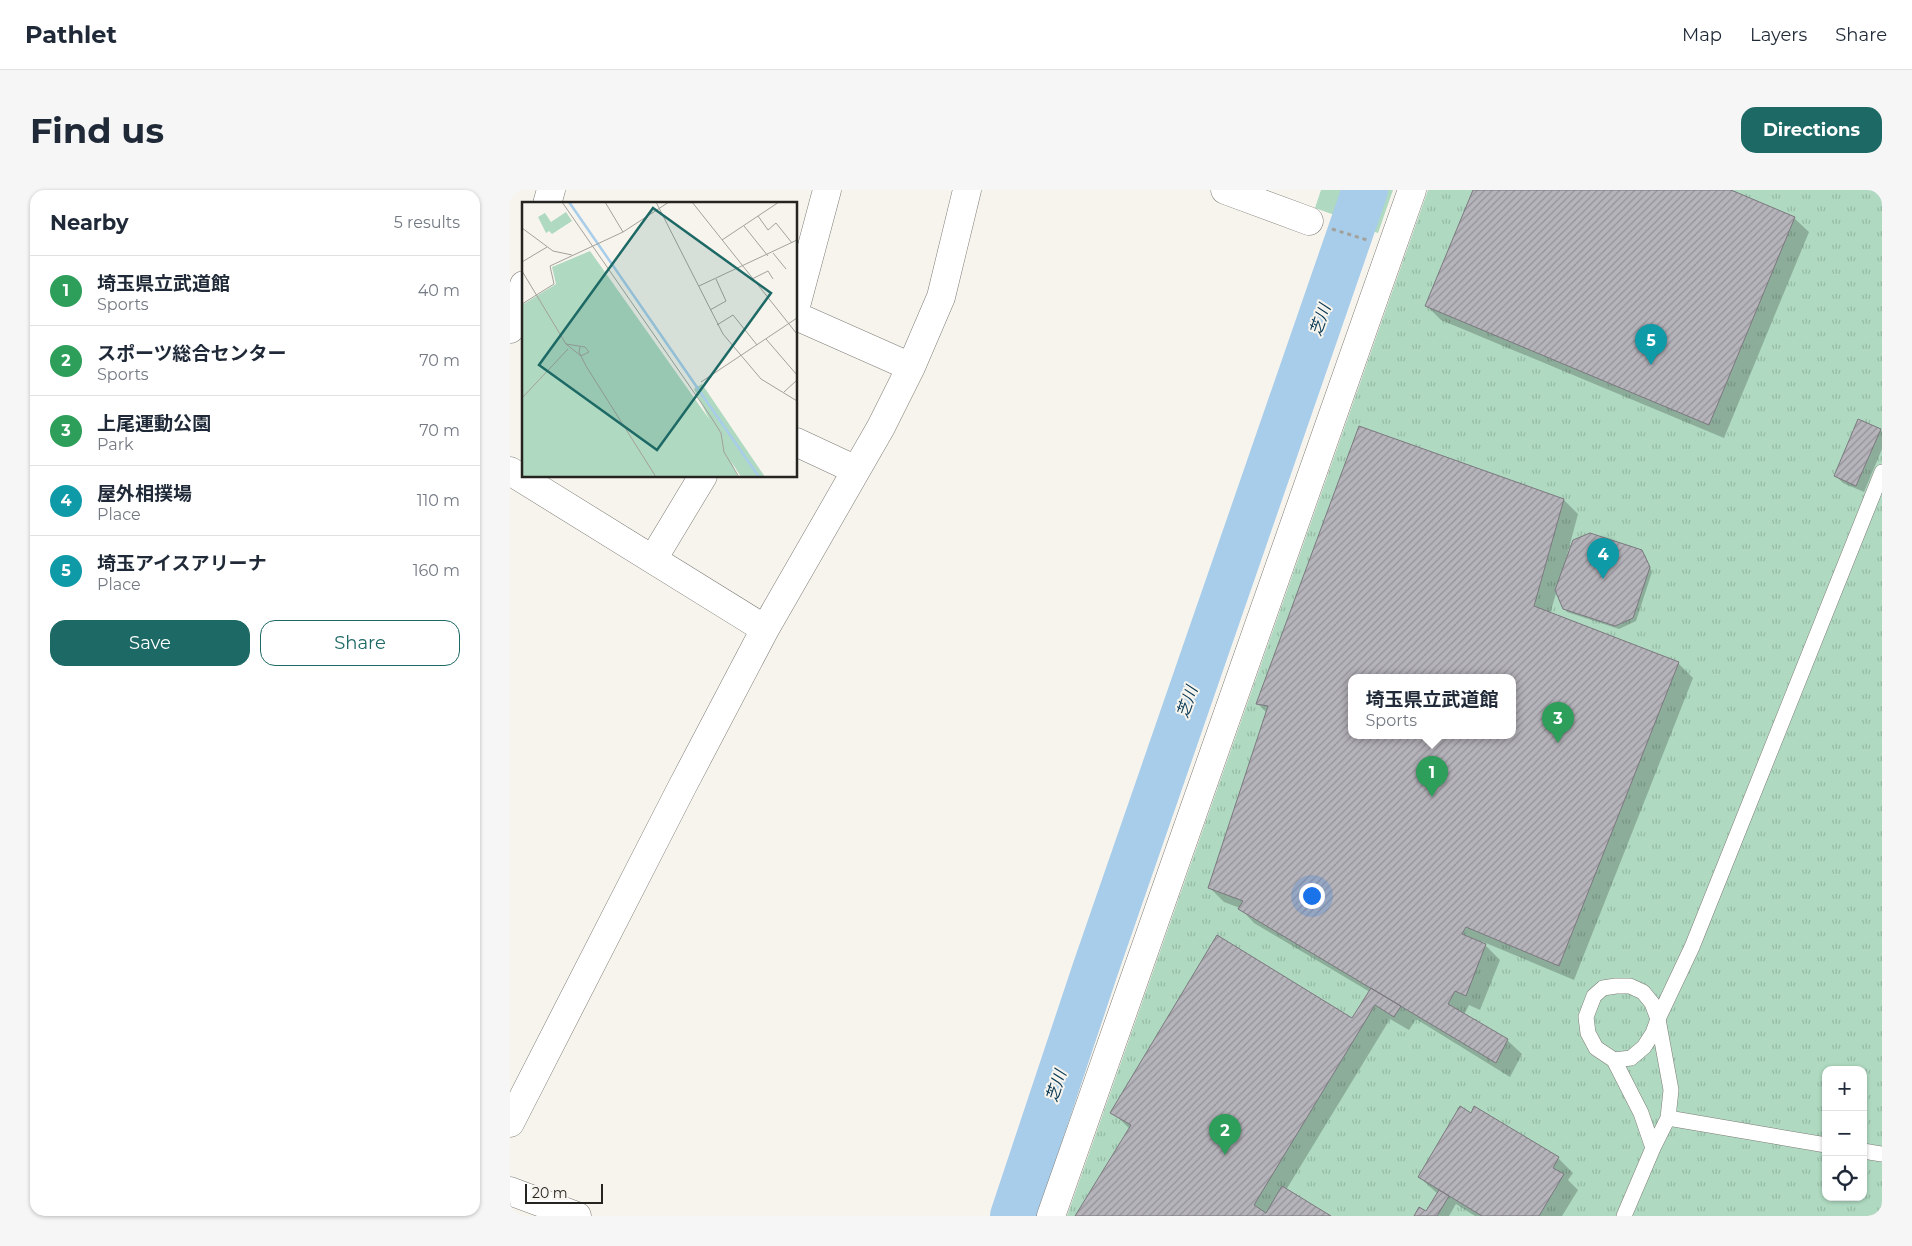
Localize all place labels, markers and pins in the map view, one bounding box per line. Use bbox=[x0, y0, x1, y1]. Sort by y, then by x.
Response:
pin: 5 bbox=[1635, 324, 1667, 365]
pin: 4 bbox=[1587, 538, 1619, 579]
pin: 3 bbox=[1542, 702, 1574, 743]
pin: 1 bbox=[1416, 756, 1448, 797]
pin: 2 bbox=[1209, 1114, 1241, 1155]

